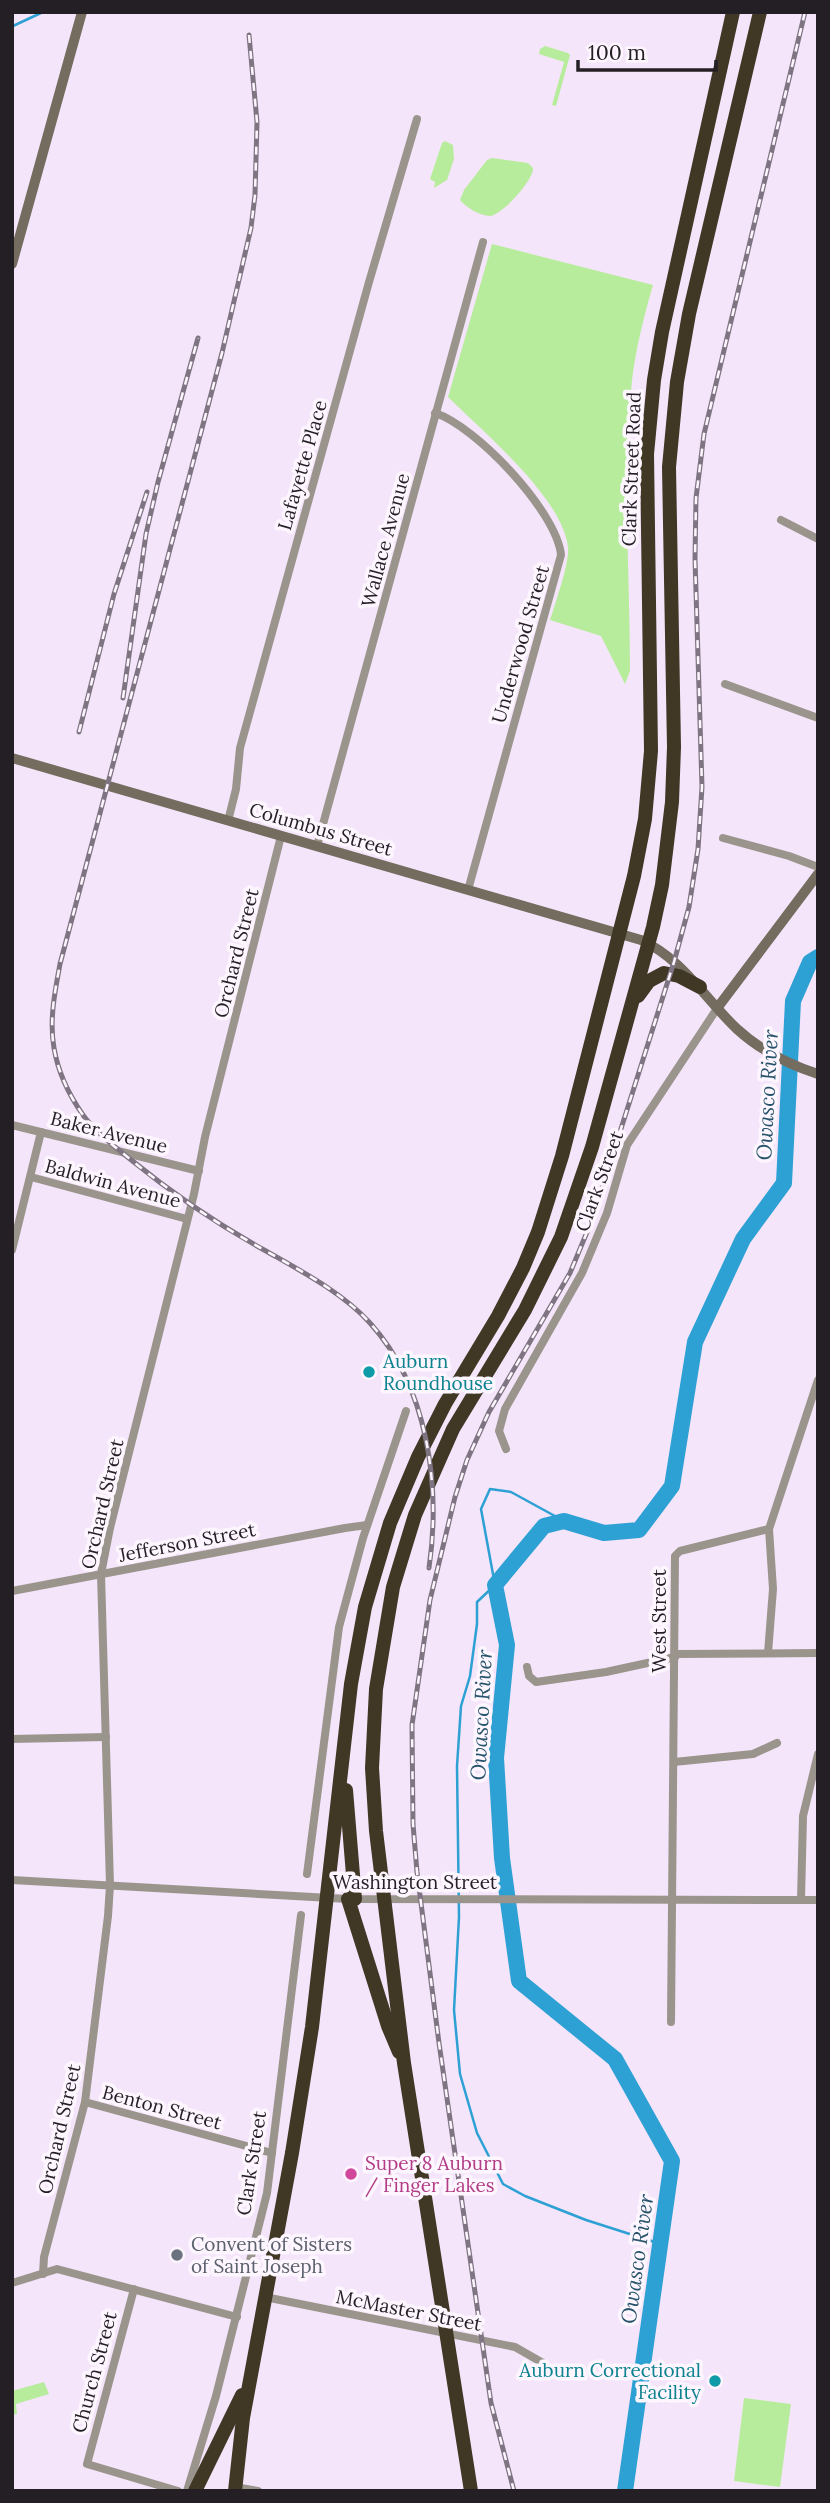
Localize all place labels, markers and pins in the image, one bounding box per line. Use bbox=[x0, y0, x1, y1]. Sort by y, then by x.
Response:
place label: Auburn Roundhouse bbox=[382, 1349, 493, 1395]
marker: Auburn Roundhouse bbox=[361, 1364, 377, 1380]
place label: Super 8 Auburn / Finger Lakes bbox=[365, 2151, 503, 2198]
marker: Super 8 Auburn / Finger Lakes bbox=[343, 2166, 359, 2182]
place label: Convent of Sisters of Saint Joseph bbox=[191, 2232, 352, 2278]
marker: Convent of Sisters of Saint Joseph bbox=[169, 2247, 185, 2263]
place label: Auburn Correctional Facility bbox=[518, 2358, 701, 2404]
marker: Auburn Correctional Facility bbox=[707, 2373, 723, 2389]

